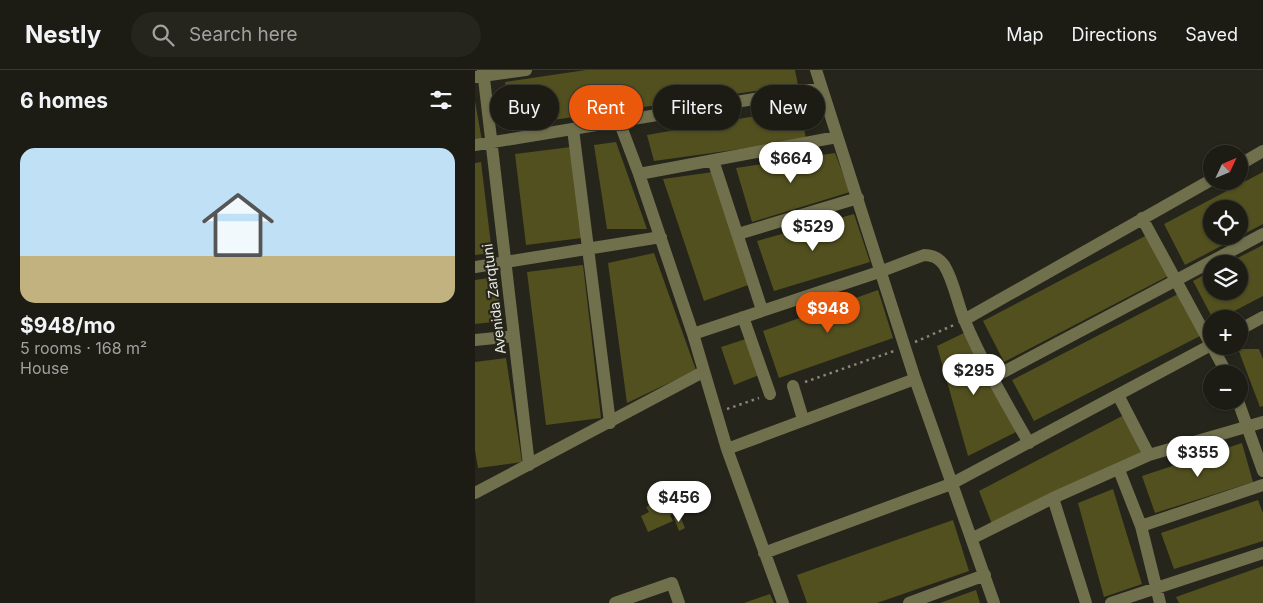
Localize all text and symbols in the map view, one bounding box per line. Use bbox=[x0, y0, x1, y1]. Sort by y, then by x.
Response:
search box bbox=[131, 12, 481, 57]
text: Nestly bbox=[25, 20, 101, 49]
icon: search bbox=[149, 21, 177, 49]
text: Search here bbox=[189, 23, 298, 46]
text: Map bbox=[1006, 24, 1044, 45]
text: Directions bbox=[1072, 24, 1157, 45]
text: Saved bbox=[1185, 24, 1238, 45]
chip: Buy bbox=[490, 85, 559, 130]
chip: Rent bbox=[569, 85, 643, 130]
chip: Filters bbox=[653, 85, 741, 130]
chip: New bbox=[751, 85, 825, 130]
icon: filters bbox=[427, 86, 455, 114]
text: 6 homes bbox=[20, 88, 108, 113]
pin: $664 bbox=[761, 142, 821, 184]
north arrow bbox=[1203, 145, 1247, 190]
map controls bbox=[1203, 145, 1248, 410]
text: $664 bbox=[770, 148, 812, 168]
icon: home bbox=[193, 180, 283, 270]
button: locate bbox=[1203, 200, 1248, 245]
pin: $529 bbox=[783, 210, 843, 252]
text: $529 bbox=[792, 216, 834, 236]
street label: Avenida Zarqtuni bbox=[478, 243, 509, 355]
button: layers bbox=[1203, 255, 1248, 300]
pin: $948 bbox=[798, 292, 858, 334]
text: $948 bbox=[807, 298, 849, 318]
button: + bbox=[1203, 310, 1248, 355]
text: $948/mo bbox=[20, 313, 115, 338]
text: 5 rooms · 168 m² bbox=[20, 338, 147, 358]
pin: $295 bbox=[944, 354, 1004, 396]
text: House bbox=[20, 358, 69, 378]
text: $295 bbox=[953, 360, 995, 380]
button: − bbox=[1203, 365, 1248, 410]
pin: $355 bbox=[1168, 436, 1228, 478]
text: $355 bbox=[1177, 442, 1219, 462]
pin: $456 bbox=[649, 480, 709, 523]
text: $456 bbox=[658, 487, 700, 507]

